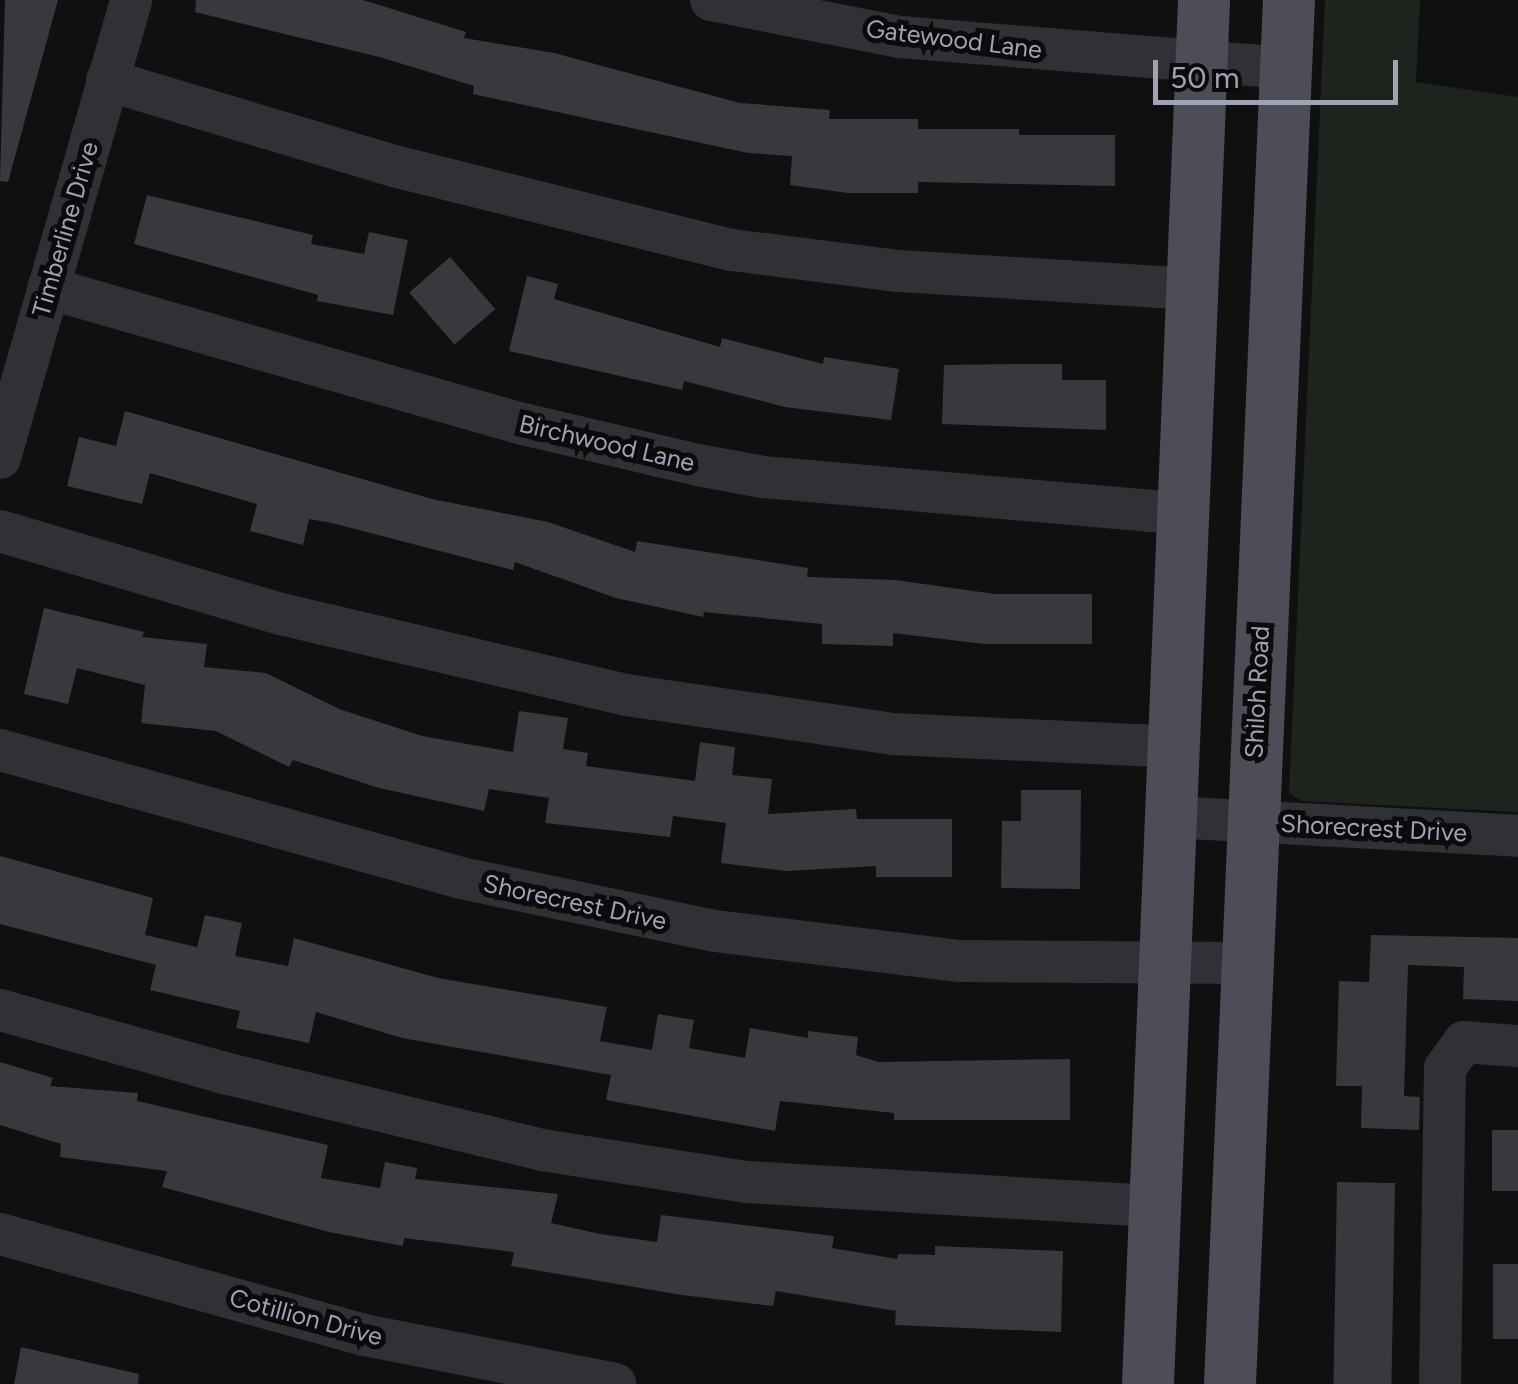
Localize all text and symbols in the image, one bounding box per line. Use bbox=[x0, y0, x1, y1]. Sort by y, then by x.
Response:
street label: Gatewood Lane bbox=[864, 13, 1044, 65]
scale bar bbox=[1158, 40, 1403, 102]
text: 50 m bbox=[1170, 59, 1239, 96]
street label: Timberline Drive bbox=[26, 138, 104, 320]
street label: Birchwood Lane bbox=[516, 408, 698, 478]
street label: Shiloh Road bbox=[1239, 625, 1275, 759]
street label: Shorecrest Drive bbox=[1280, 808, 1468, 848]
street label: Shorecrest Drive bbox=[481, 868, 669, 936]
street label: Cotillion Drive bbox=[226, 1282, 386, 1352]

